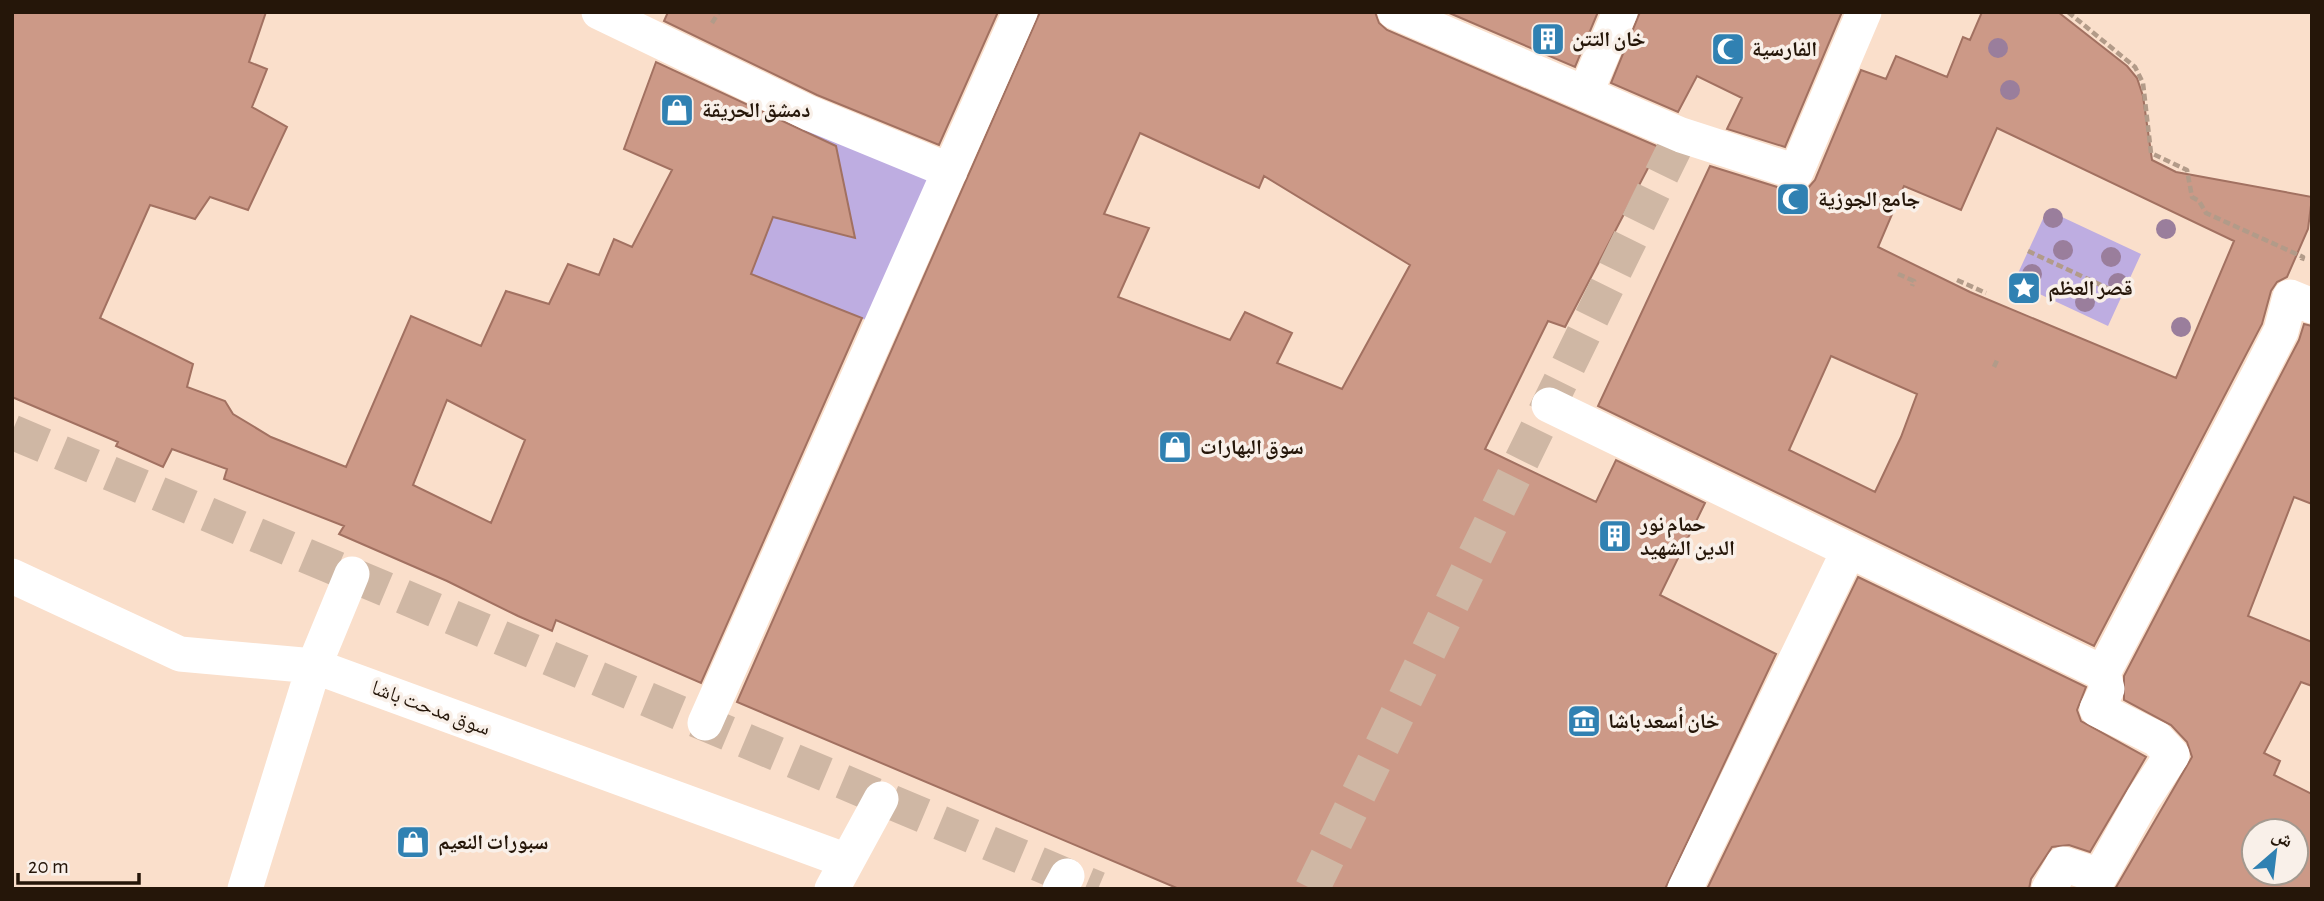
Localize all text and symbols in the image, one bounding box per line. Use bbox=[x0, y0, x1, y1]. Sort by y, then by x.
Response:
building icon: خان التتن bbox=[1529, 20, 1567, 58]
place label: خان التتن bbox=[1572, 29, 1646, 52]
mosque icon: الفارسية bbox=[1709, 30, 1747, 68]
place label: الفارسية bbox=[1752, 39, 1817, 60]
shop icon: دمشق الحريقة bbox=[658, 91, 696, 129]
place label: دمشق الحريقة bbox=[702, 100, 810, 123]
mosque icon: جامع الجوزية bbox=[1774, 180, 1812, 218]
place label: جامع الجوزية bbox=[1818, 189, 1920, 213]
place icon: قصر العظم bbox=[2005, 269, 2043, 307]
place label: قصر العظم bbox=[2048, 278, 2133, 302]
shop icon: سوق البهارات bbox=[1156, 428, 1194, 466]
place label: سوق البهارات bbox=[1200, 437, 1304, 460]
place label: حمام نور الدين الشهيد bbox=[1639, 514, 1735, 561]
building icon: حمام نور الدين الشهيد bbox=[1596, 517, 1634, 555]
street label: سوق مدحت باشا bbox=[368, 677, 493, 741]
museum icon: خان أسعد باشا bbox=[1565, 702, 1603, 740]
place label: خان أسعد باشا bbox=[1608, 706, 1720, 733]
north arrow bbox=[2240, 817, 2310, 887]
shop icon: سبورات النعيم bbox=[394, 823, 432, 861]
text: ش bbox=[2268, 825, 2296, 852]
place label: سبورات النعيم bbox=[438, 832, 548, 856]
scale bar bbox=[18, 842, 138, 886]
text: 20 m bbox=[28, 856, 69, 877]

